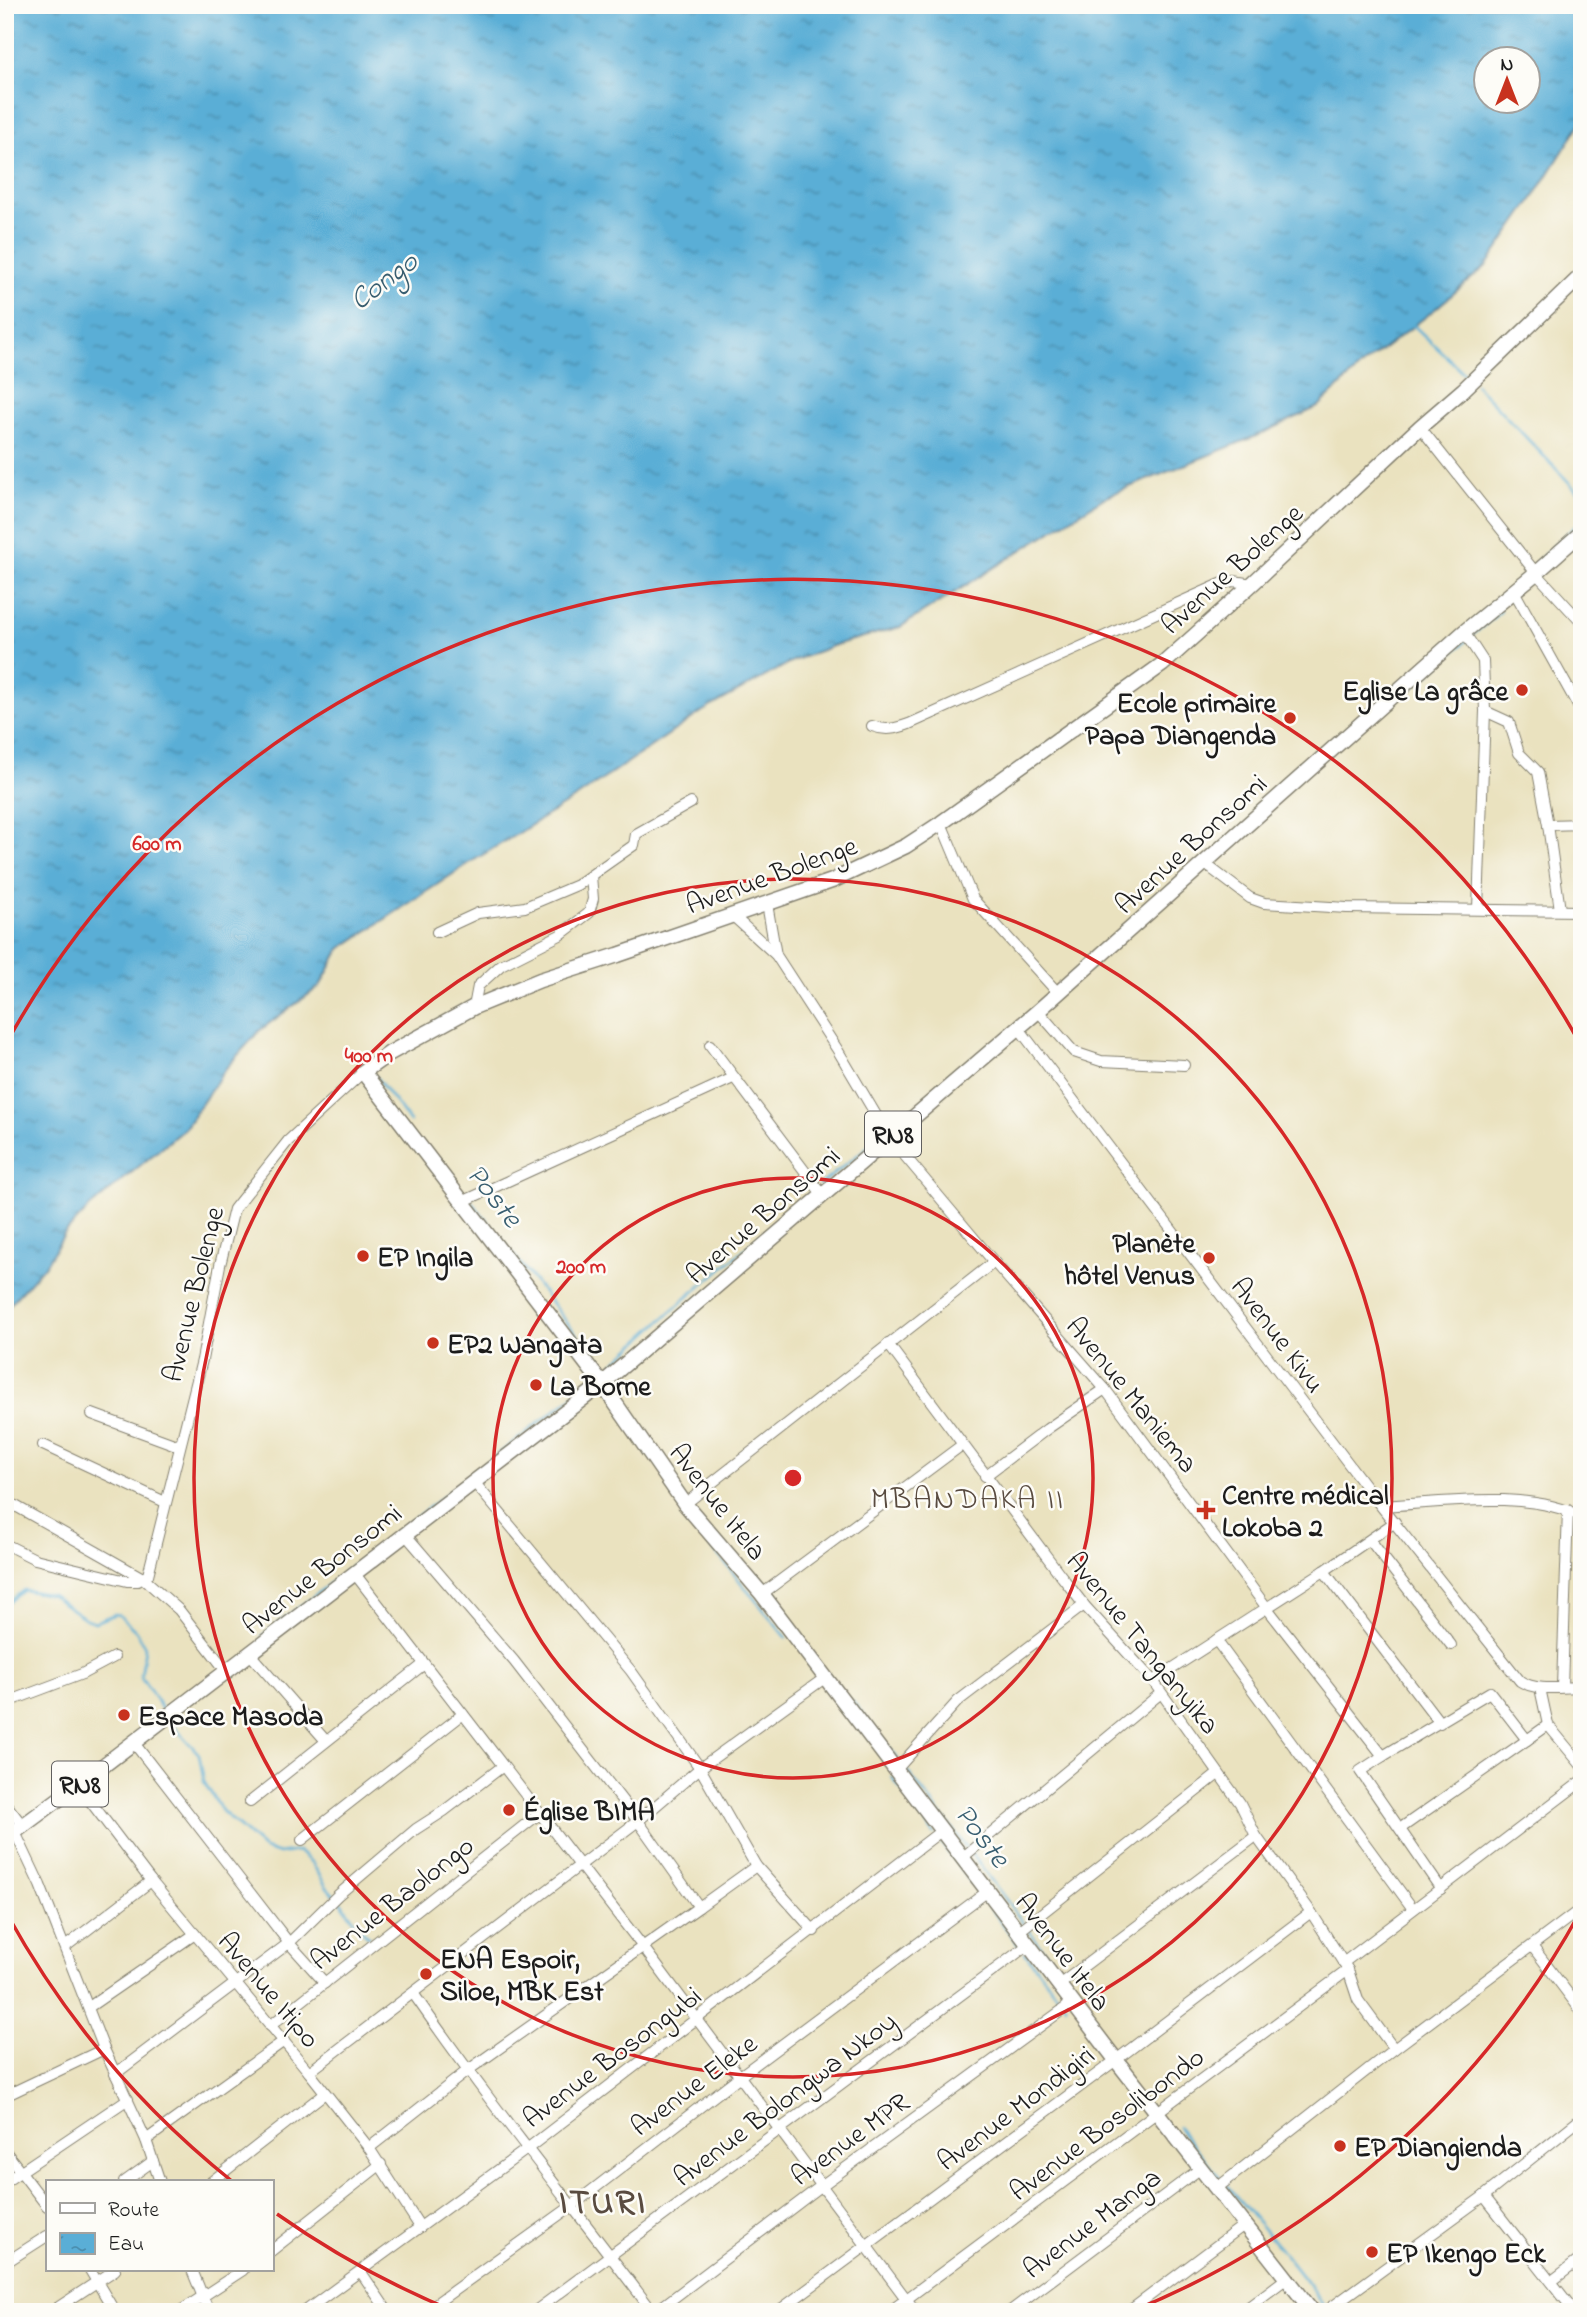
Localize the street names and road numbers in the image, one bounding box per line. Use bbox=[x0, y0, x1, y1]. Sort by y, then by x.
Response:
street label: Avenue Bolenge bbox=[1153, 495, 1314, 646]
street label: Avenue Bonsomi bbox=[1107, 766, 1278, 926]
street label: Avenue Bolenge bbox=[681, 827, 864, 927]
road number: RN8 bbox=[865, 1112, 921, 1156]
street label: Avenue Bonsomi bbox=[678, 1138, 851, 1296]
street label: Avenue Bolenge bbox=[154, 1202, 237, 1387]
street label: Avenue Kivu bbox=[1219, 1269, 1334, 1403]
street label: Avenue Maniema bbox=[1054, 1309, 1206, 1483]
street label: Avenue Itela bbox=[657, 1436, 775, 1571]
street label: Avenue Bonsomi bbox=[234, 1495, 412, 1646]
street label: Avenue Tanganyika bbox=[1054, 1544, 1228, 1745]
road number: RN8 bbox=[52, 1762, 108, 1806]
street label: Avenue Baolongo bbox=[302, 1827, 484, 1982]
street label: Avenue Itela bbox=[1003, 1885, 1119, 2021]
street label: Avenue Itipo bbox=[206, 1924, 329, 2059]
street label: Avenue Bosongubi bbox=[515, 1978, 711, 2140]
street label: Avenue Bolongwa Nkoy bbox=[666, 2003, 907, 2199]
street label: Avenue Eleke bbox=[623, 2025, 768, 2148]
street label: Avenue Mondigiri bbox=[930, 2037, 1105, 2183]
street label: Avenue Bosolibondo bbox=[1002, 2039, 1214, 2213]
street label: Avenue MPR bbox=[783, 2083, 919, 2198]
street label: Avenue Manga bbox=[1015, 2159, 1171, 2291]

